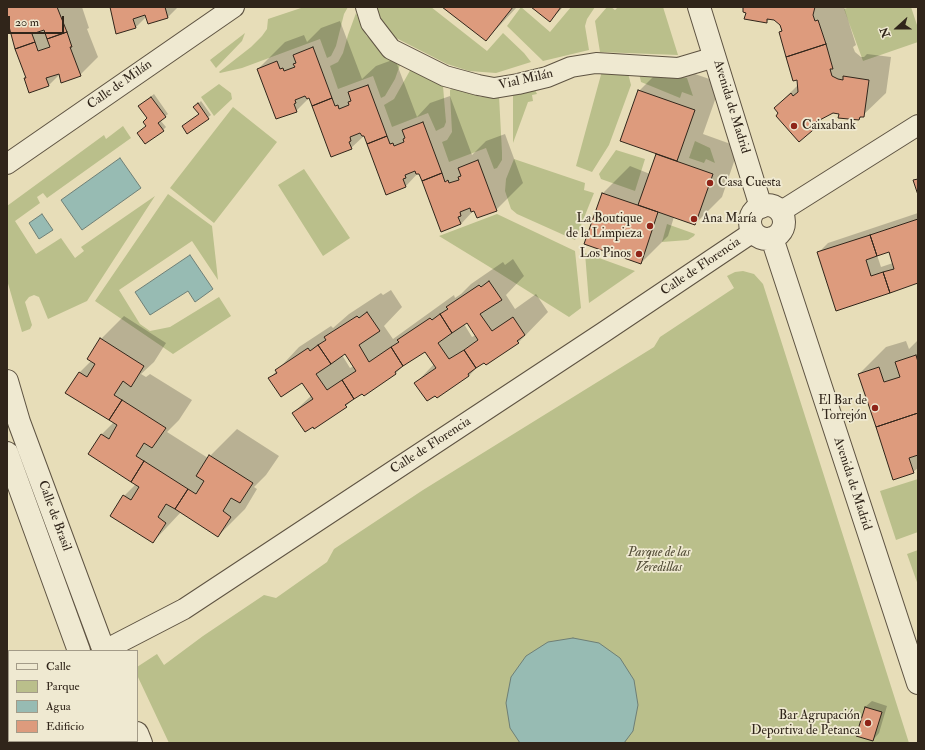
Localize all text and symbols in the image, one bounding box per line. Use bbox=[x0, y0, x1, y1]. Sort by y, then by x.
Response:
scale bar bbox=[10, 8, 66, 34]
north arrow bbox=[877, 8, 917, 48]
text: 20 m bbox=[15, 15, 39, 30]
text: N bbox=[877, 26, 893, 39]
street label: Calle de Milán bbox=[85, 57, 155, 113]
street label: Avenida de Madrid bbox=[709, 58, 753, 156]
street label: Vial Milán bbox=[497, 66, 555, 94]
place label: Caixabank bbox=[802, 118, 856, 134]
marker: Caixabank bbox=[789, 121, 799, 131]
place label: Casa Cuesta bbox=[718, 175, 781, 191]
marker: Casa Cuesta bbox=[705, 178, 715, 188]
place label: La Boutique de la Limpieza bbox=[566, 211, 642, 242]
place label: Ana María bbox=[702, 211, 757, 227]
marker: Ana María bbox=[689, 214, 699, 224]
marker: La Boutique de la Limpieza bbox=[645, 221, 655, 231]
street label: Calle de Florencia bbox=[658, 235, 744, 299]
place label: Los Pinos bbox=[580, 246, 631, 262]
marker: Los Pinos bbox=[634, 249, 644, 259]
place label: El Bar de Torrejón bbox=[818, 393, 867, 424]
marker: El Bar de Torrejón bbox=[870, 403, 880, 413]
street label: Calle de Florencia bbox=[388, 414, 474, 478]
street label: Avenida de Madrid bbox=[830, 436, 874, 532]
street label: Calle de Brasil bbox=[34, 479, 74, 553]
park label: Parque de las Veredillas bbox=[628, 545, 690, 576]
legend bbox=[8, 650, 138, 742]
text: Calle bbox=[46, 659, 71, 674]
text: Parque bbox=[46, 679, 80, 694]
text: Agua bbox=[46, 699, 71, 714]
place label: Bar Agrupación Deportiva de Petanca bbox=[751, 708, 860, 739]
marker: Bar Agrupación Deportiva de Petanca bbox=[863, 718, 873, 728]
text: Edificio bbox=[46, 719, 84, 734]

